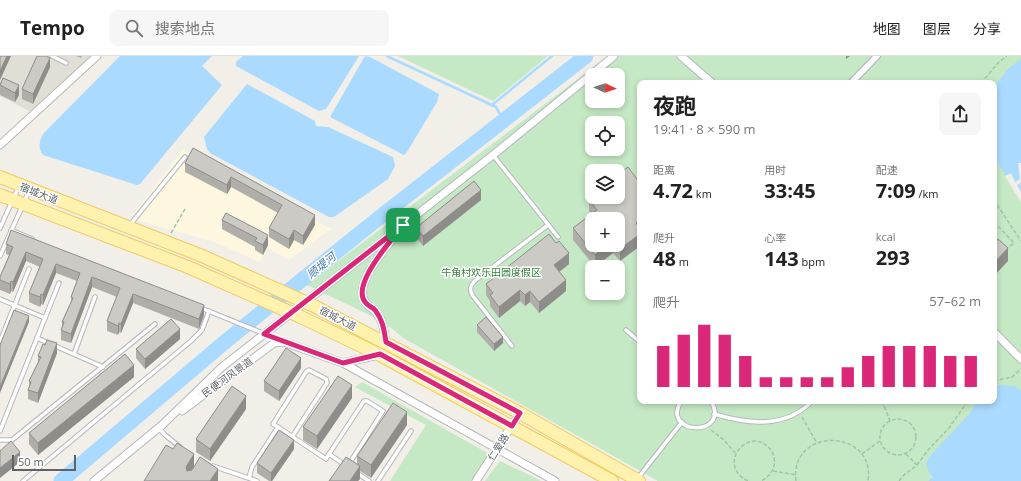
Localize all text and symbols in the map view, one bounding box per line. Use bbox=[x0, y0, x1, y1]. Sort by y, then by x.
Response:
search box bbox=[109, 10, 389, 46]
text: Tempo bbox=[20, 15, 85, 41]
icon: search bbox=[123, 17, 145, 39]
text: 搜索地点 bbox=[155, 18, 215, 38]
text: 地图 bbox=[873, 19, 901, 38]
text: 图层 bbox=[923, 19, 951, 38]
text: 分享 bbox=[973, 19, 1001, 38]
north arrow bbox=[585, 68, 625, 108]
map controls bbox=[585, 68, 625, 300]
text: 夜跑 bbox=[653, 90, 697, 120]
button: share bbox=[939, 93, 981, 135]
button: locate bbox=[585, 116, 625, 156]
text: 19:41 · 8 × 590 m bbox=[653, 120, 756, 138]
text: 距离 bbox=[653, 162, 675, 177]
text: 用时 bbox=[764, 162, 786, 177]
text: 配速 bbox=[876, 162, 898, 177]
button: layers bbox=[585, 164, 625, 204]
text: 4.72 bbox=[653, 177, 693, 204]
text: 33:45 bbox=[764, 177, 816, 204]
text: 7:09 bbox=[876, 177, 916, 204]
street label: 宿城大道 bbox=[18, 179, 60, 207]
text: km bbox=[693, 186, 712, 201]
text: /km bbox=[916, 186, 939, 201]
pin bbox=[386, 208, 420, 242]
button: + bbox=[585, 212, 625, 252]
icon: arrive bbox=[392, 214, 414, 236]
text: kcal bbox=[876, 229, 896, 244]
text: 爬升 bbox=[653, 230, 675, 245]
text: 心率 bbox=[764, 230, 786, 245]
text: 293 bbox=[876, 244, 910, 271]
text: 48 bbox=[653, 245, 676, 272]
text: 143 bbox=[764, 245, 799, 272]
water label: 顺堤河 bbox=[303, 248, 340, 281]
text: m bbox=[676, 254, 689, 269]
text: bpm bbox=[799, 254, 825, 269]
button: − bbox=[585, 260, 625, 300]
park label: 牛角村欢乐田园度假区 bbox=[441, 265, 541, 279]
text: 57–62 m bbox=[929, 292, 981, 310]
text: 爬升 bbox=[653, 293, 679, 311]
street label: 宿城大道 bbox=[317, 303, 359, 333]
street label: 民便河风景道 bbox=[199, 354, 255, 400]
street label: 仁爱路 bbox=[484, 431, 512, 463]
scale bar bbox=[12, 453, 76, 472]
text: 50 m bbox=[18, 454, 44, 469]

